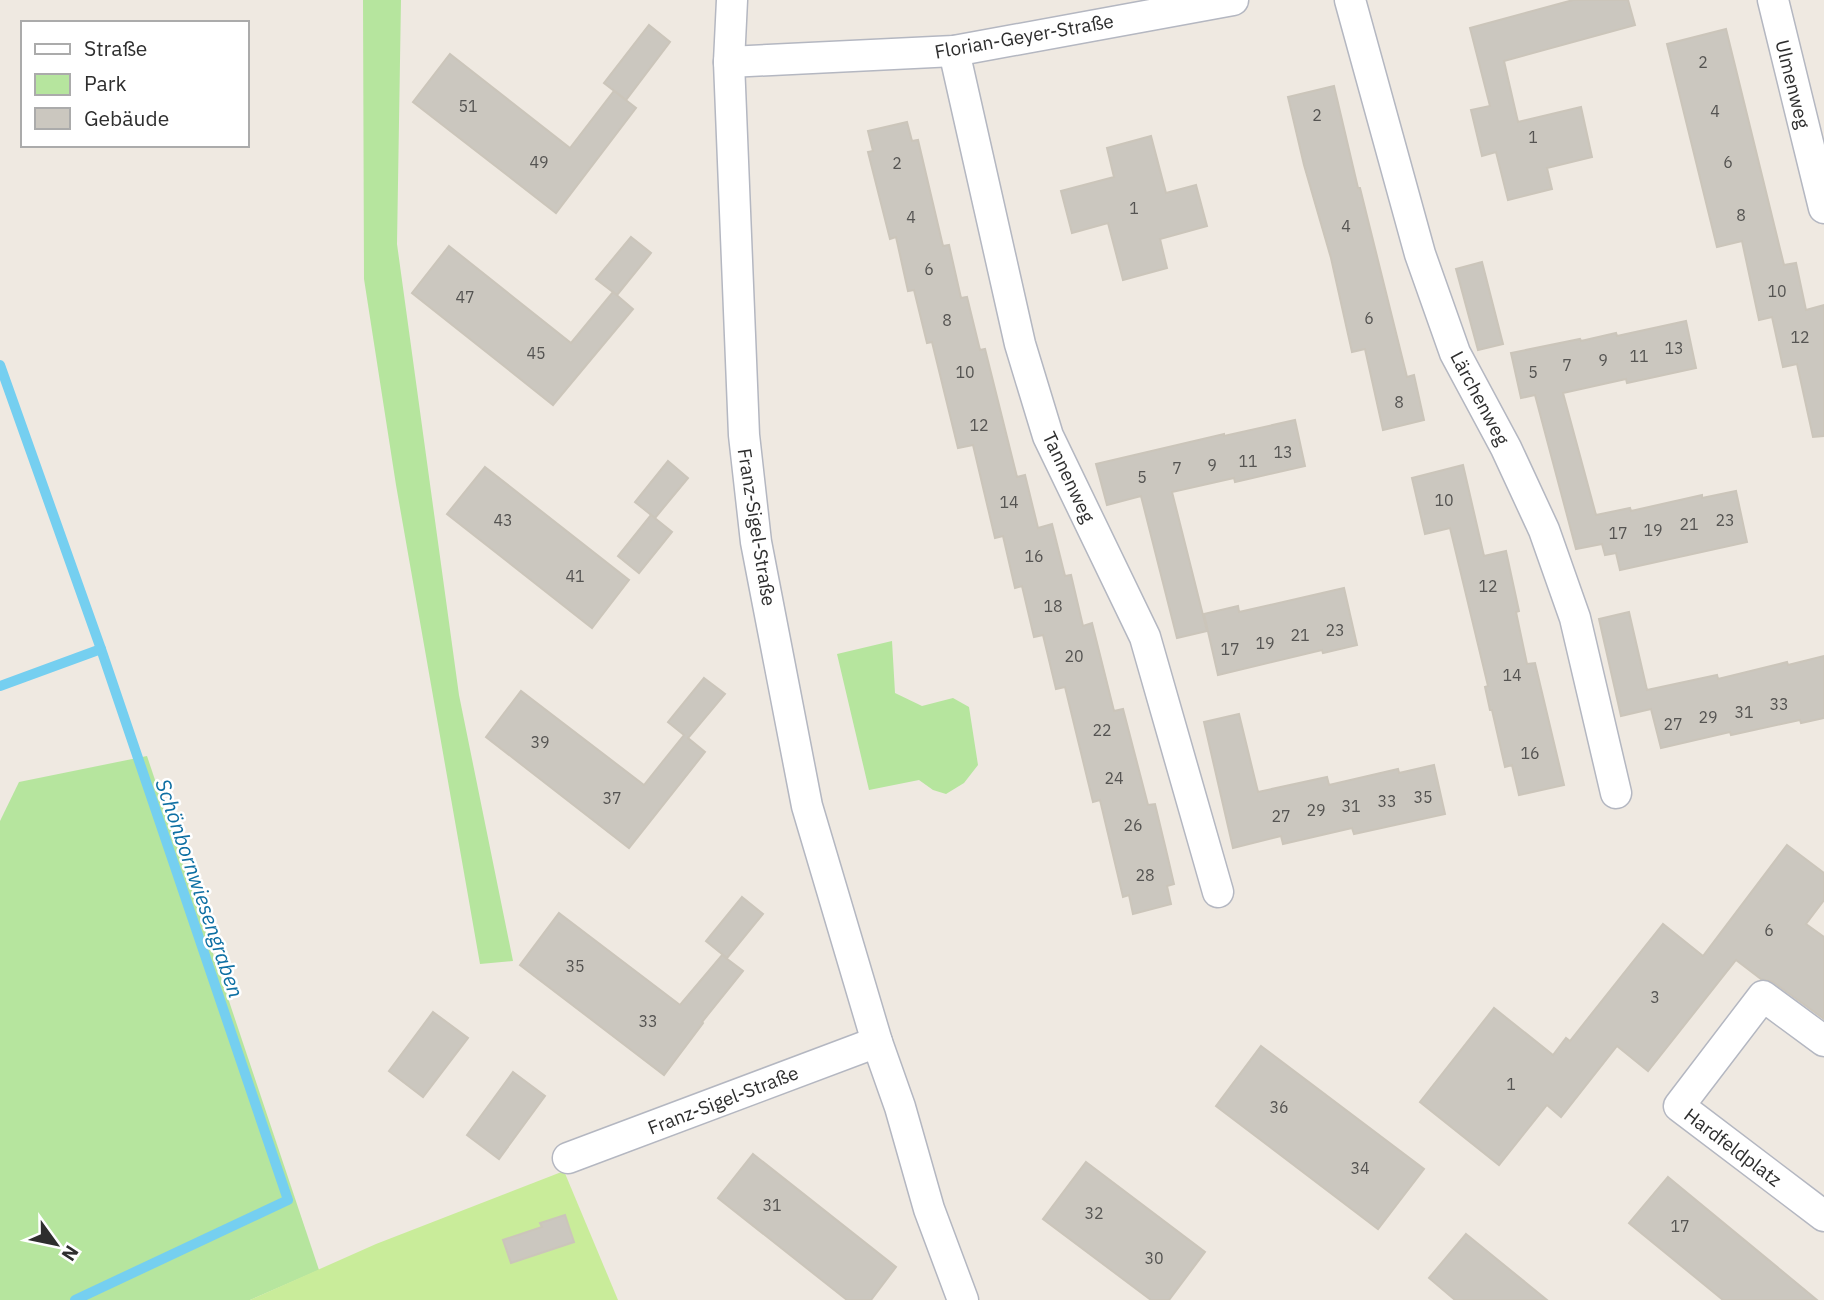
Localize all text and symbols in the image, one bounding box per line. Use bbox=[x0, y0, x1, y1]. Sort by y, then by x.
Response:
street label: Florian-Geyer-Straße bbox=[933, 8, 1115, 64]
legend bbox=[21, 21, 248, 147]
text: Straße bbox=[84, 34, 147, 62]
street label: Ulmenweg bbox=[1770, 37, 1816, 131]
house number: 2 bbox=[1698, 52, 1708, 72]
text: Park bbox=[84, 69, 127, 97]
house number: 51 bbox=[458, 96, 478, 116]
house number: 4 bbox=[1710, 101, 1720, 121]
text: Gebäude bbox=[84, 104, 169, 132]
house number: 2 bbox=[1312, 105, 1322, 125]
house number: 1 bbox=[1528, 127, 1538, 147]
house number: 49 bbox=[529, 152, 549, 172]
house number: 6 bbox=[1723, 152, 1733, 172]
house number: 2 bbox=[892, 153, 902, 173]
house number: 1 bbox=[1129, 198, 1139, 218]
house number: 8 bbox=[1736, 205, 1746, 225]
house number: 4 bbox=[906, 207, 916, 227]
house number: 4 bbox=[1341, 216, 1351, 236]
house number: 6 bbox=[924, 259, 934, 279]
house number: 10 bbox=[1767, 281, 1787, 301]
house number: 47 bbox=[455, 287, 475, 307]
house number: 6 bbox=[1364, 308, 1374, 328]
house number: 8 bbox=[942, 310, 952, 330]
house number: 12 bbox=[1790, 327, 1810, 347]
house number: 13 bbox=[1664, 338, 1684, 358]
house number: 45 bbox=[526, 343, 546, 363]
house number: 11 bbox=[1629, 346, 1649, 366]
street label: Lärchenweg bbox=[1445, 347, 1515, 449]
house number: 9 bbox=[1598, 350, 1608, 370]
house number: 7 bbox=[1562, 355, 1572, 375]
house number: 10 bbox=[955, 362, 975, 382]
house number: 5 bbox=[1528, 362, 1538, 382]
house number: 8 bbox=[1394, 392, 1404, 412]
house number: 12 bbox=[969, 415, 989, 435]
street label: Tannenweg bbox=[1038, 428, 1100, 526]
house number: 13 bbox=[1273, 442, 1293, 462]
street label: Franz-Sigel-Straße bbox=[733, 446, 781, 608]
house number: 11 bbox=[1238, 451, 1258, 471]
house number: 9 bbox=[1207, 455, 1217, 475]
house number: 7 bbox=[1172, 458, 1182, 478]
house number: 5 bbox=[1137, 467, 1147, 487]
house number: 10 bbox=[1434, 490, 1454, 510]
house number: 14 bbox=[999, 492, 1019, 512]
house number: 43 bbox=[493, 510, 513, 530]
house number: 23 bbox=[1715, 510, 1735, 530]
house number: 21 bbox=[1679, 514, 1699, 534]
house number: 19 bbox=[1643, 520, 1663, 540]
house number: 17 bbox=[1608, 523, 1628, 543]
house number: 16 bbox=[1024, 546, 1044, 566]
house number: 41 bbox=[565, 566, 585, 586]
house number: 12 bbox=[1478, 576, 1498, 596]
house number: 18 bbox=[1043, 596, 1063, 616]
house number: 23 bbox=[1325, 620, 1345, 640]
house number: 21 bbox=[1290, 625, 1310, 645]
house number: 19 bbox=[1255, 633, 1275, 653]
house number: 17 bbox=[1220, 639, 1240, 659]
house number: 20 bbox=[1064, 646, 1084, 666]
house number: 14 bbox=[1502, 665, 1522, 685]
house number: 33 bbox=[1769, 694, 1789, 714]
house number: 31 bbox=[1734, 702, 1754, 722]
house number: 29 bbox=[1698, 707, 1718, 727]
house number: 27 bbox=[1663, 714, 1683, 734]
house number: 22 bbox=[1092, 720, 1112, 740]
house number: 39 bbox=[530, 732, 550, 752]
house number: 16 bbox=[1520, 743, 1540, 763]
house number: 24 bbox=[1104, 768, 1124, 788]
water label: Schönbornwiesengraben bbox=[149, 775, 251, 1001]
house number: 35 bbox=[1413, 787, 1433, 807]
house number: 37 bbox=[602, 788, 622, 808]
house number: 33 bbox=[1377, 791, 1397, 811]
house number: 31 bbox=[1341, 796, 1361, 816]
house number: 29 bbox=[1306, 800, 1326, 820]
house number: 27 bbox=[1271, 806, 1291, 826]
house number: 26 bbox=[1123, 815, 1143, 835]
house number: 28 bbox=[1135, 865, 1155, 885]
house number: 6 bbox=[1764, 920, 1774, 940]
house number: 35 bbox=[565, 956, 585, 976]
house number: 3 bbox=[1650, 987, 1660, 1007]
house number: 33 bbox=[638, 1011, 658, 1031]
street label: Franz-Sigel-Straße bbox=[644, 1060, 802, 1140]
house number: 1 bbox=[1506, 1074, 1516, 1094]
house number: 36 bbox=[1269, 1097, 1289, 1117]
street label: Hardfeldplatz bbox=[1679, 1103, 1787, 1192]
house number: 34 bbox=[1350, 1158, 1370, 1178]
house number: 31 bbox=[762, 1195, 782, 1215]
house number: 32 bbox=[1084, 1203, 1104, 1223]
north arrow bbox=[21, 1209, 91, 1279]
house number: 17 bbox=[1670, 1216, 1690, 1236]
text: N bbox=[56, 1241, 84, 1266]
house number: 30 bbox=[1144, 1248, 1164, 1268]

